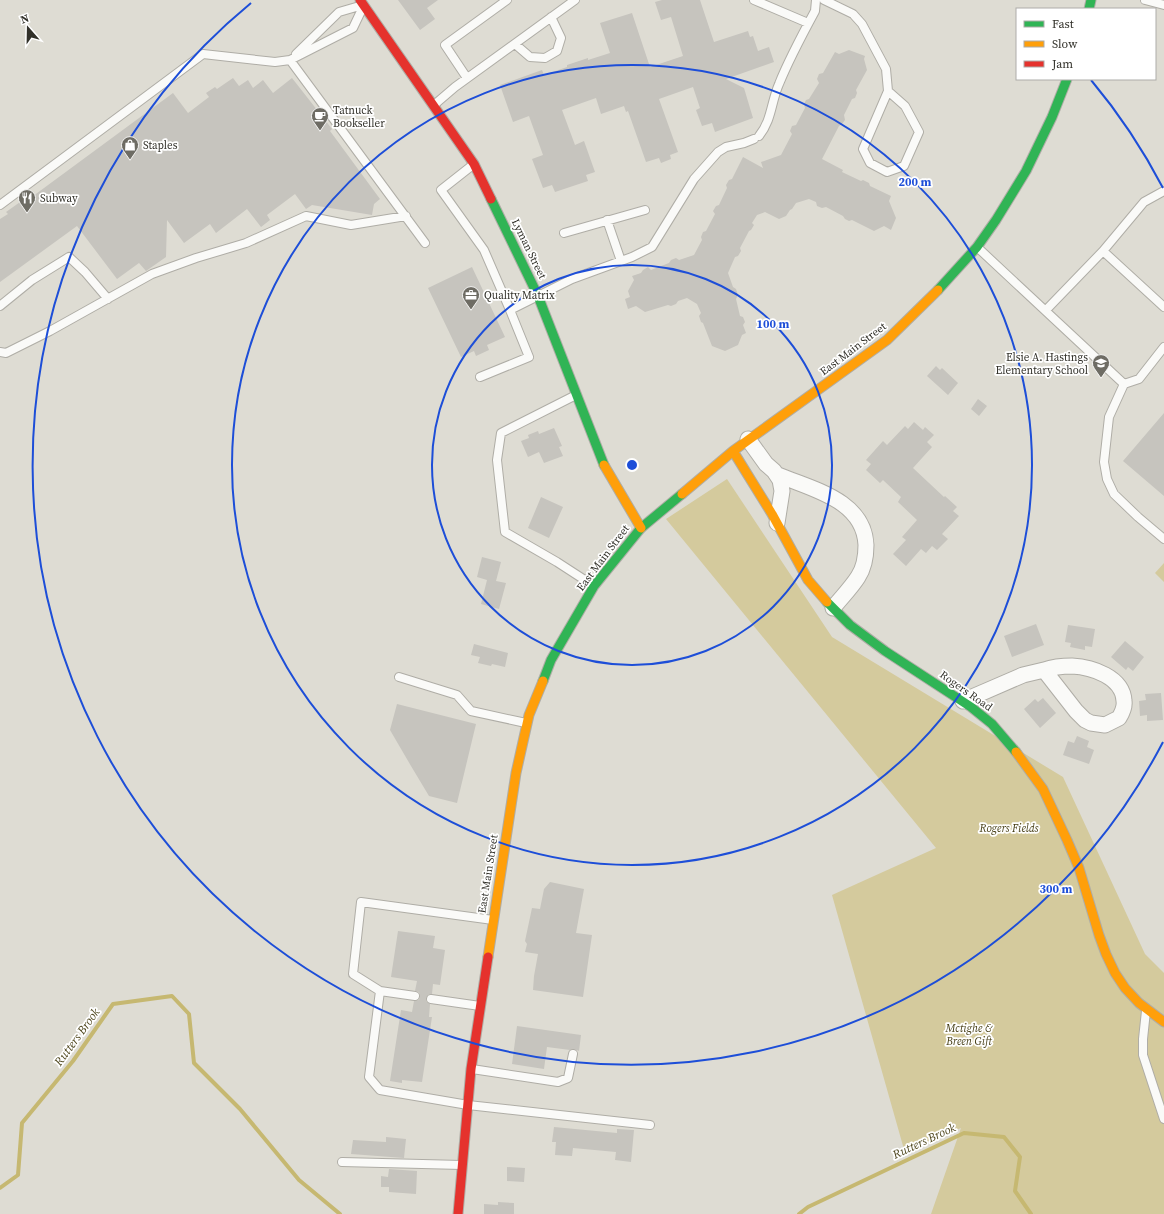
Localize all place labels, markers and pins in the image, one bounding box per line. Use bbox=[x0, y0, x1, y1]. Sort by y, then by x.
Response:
place label: Tatnuck Bookseller bbox=[333, 103, 385, 131]
cafe icon: Tatnuck Bookseller bbox=[310, 106, 330, 131]
shop icon: Staples bbox=[120, 135, 140, 160]
place label: Staples bbox=[143, 138, 178, 153]
restaurant icon: Subway bbox=[17, 188, 37, 213]
place label: Subway bbox=[40, 191, 78, 206]
office icon: Quality Matrix bbox=[461, 285, 481, 310]
place label: Quality Matrix bbox=[484, 288, 555, 303]
place label: Elsie A. Hastings Elementary School bbox=[996, 350, 1088, 378]
school or university icon: Elsie A. Hastings Elementary School bbox=[1091, 353, 1111, 378]
centre of rings bbox=[625, 458, 639, 472]

